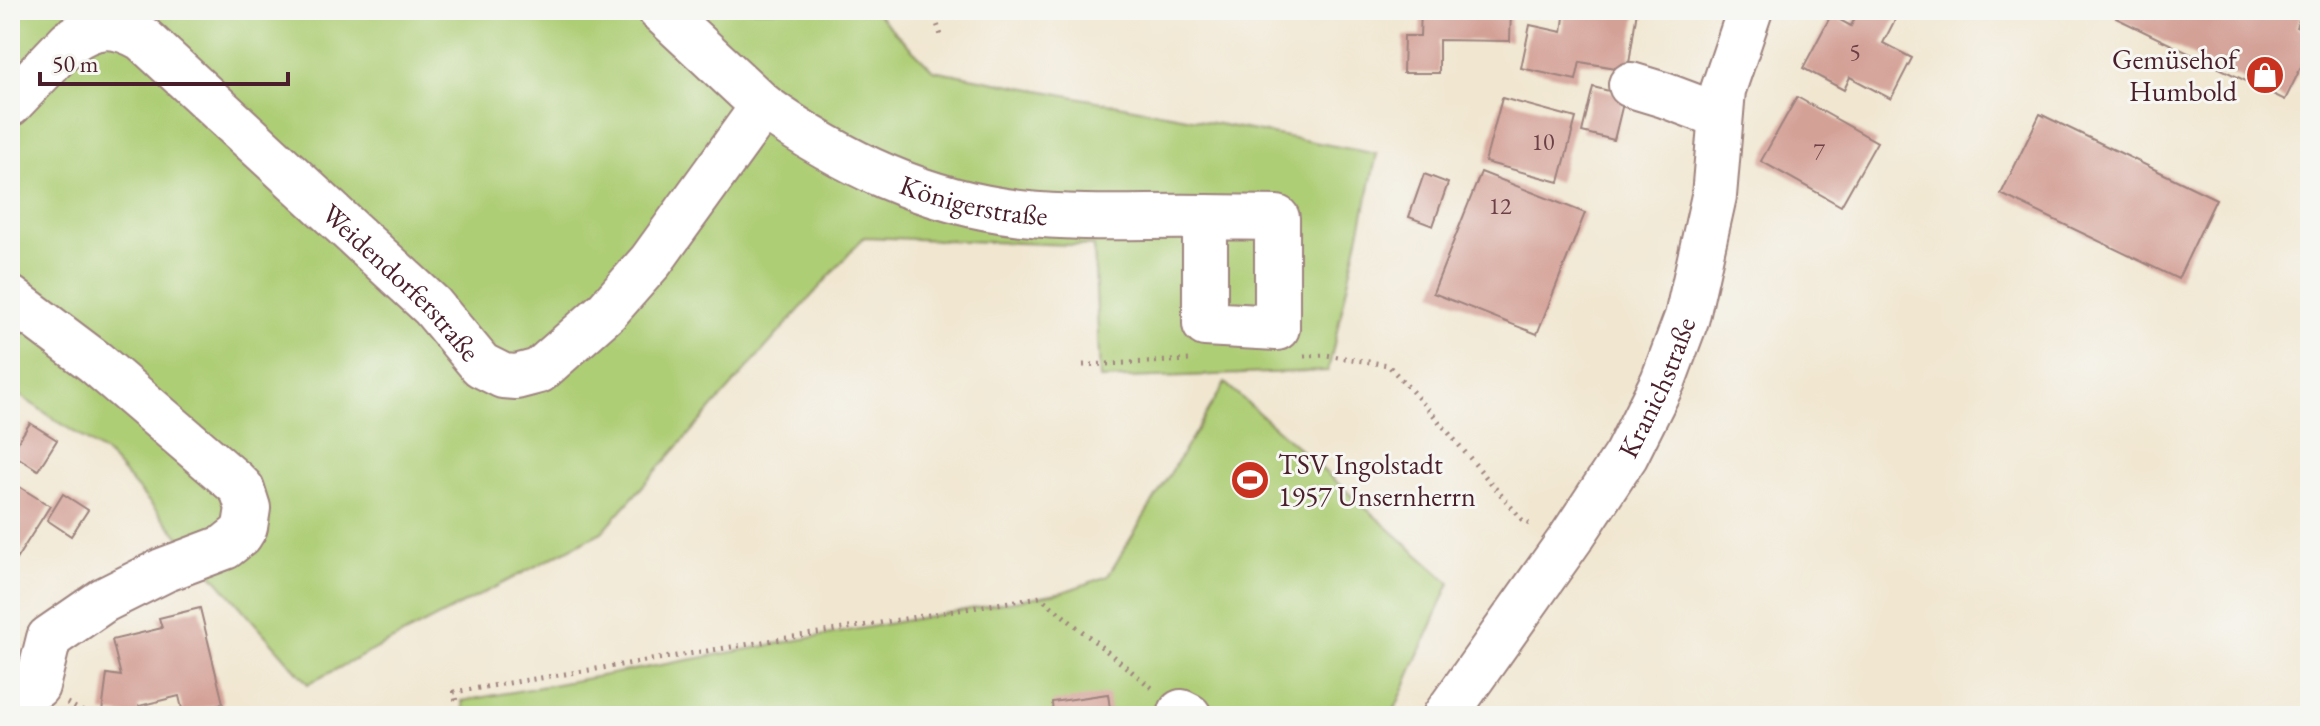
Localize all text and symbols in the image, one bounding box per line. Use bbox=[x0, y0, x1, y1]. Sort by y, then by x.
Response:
scale bar bbox=[40, 36, 288, 86]
house number: 5 bbox=[1849, 36, 1861, 67]
place label: Gemüsehof Humbold bbox=[2112, 41, 2240, 109]
text: 50 m bbox=[52, 48, 99, 79]
shop icon: Gemüsehof Humbold bbox=[2244, 54, 2286, 96]
house number: 10 bbox=[1531, 126, 1555, 157]
house number: 7 bbox=[1813, 136, 1825, 167]
street label: Königerstraße bbox=[895, 166, 1049, 233]
house number: 12 bbox=[1488, 190, 1512, 221]
street label: Weidendorferstraße bbox=[314, 195, 488, 369]
street label: Kranichstraße bbox=[1609, 312, 1703, 464]
place label: TSV Ingolstadt 1957 Unsernherrn bbox=[1278, 446, 1476, 514]
sports icon: TSV Ingolstadt 1957 Unsernherrn bbox=[1229, 459, 1271, 501]

